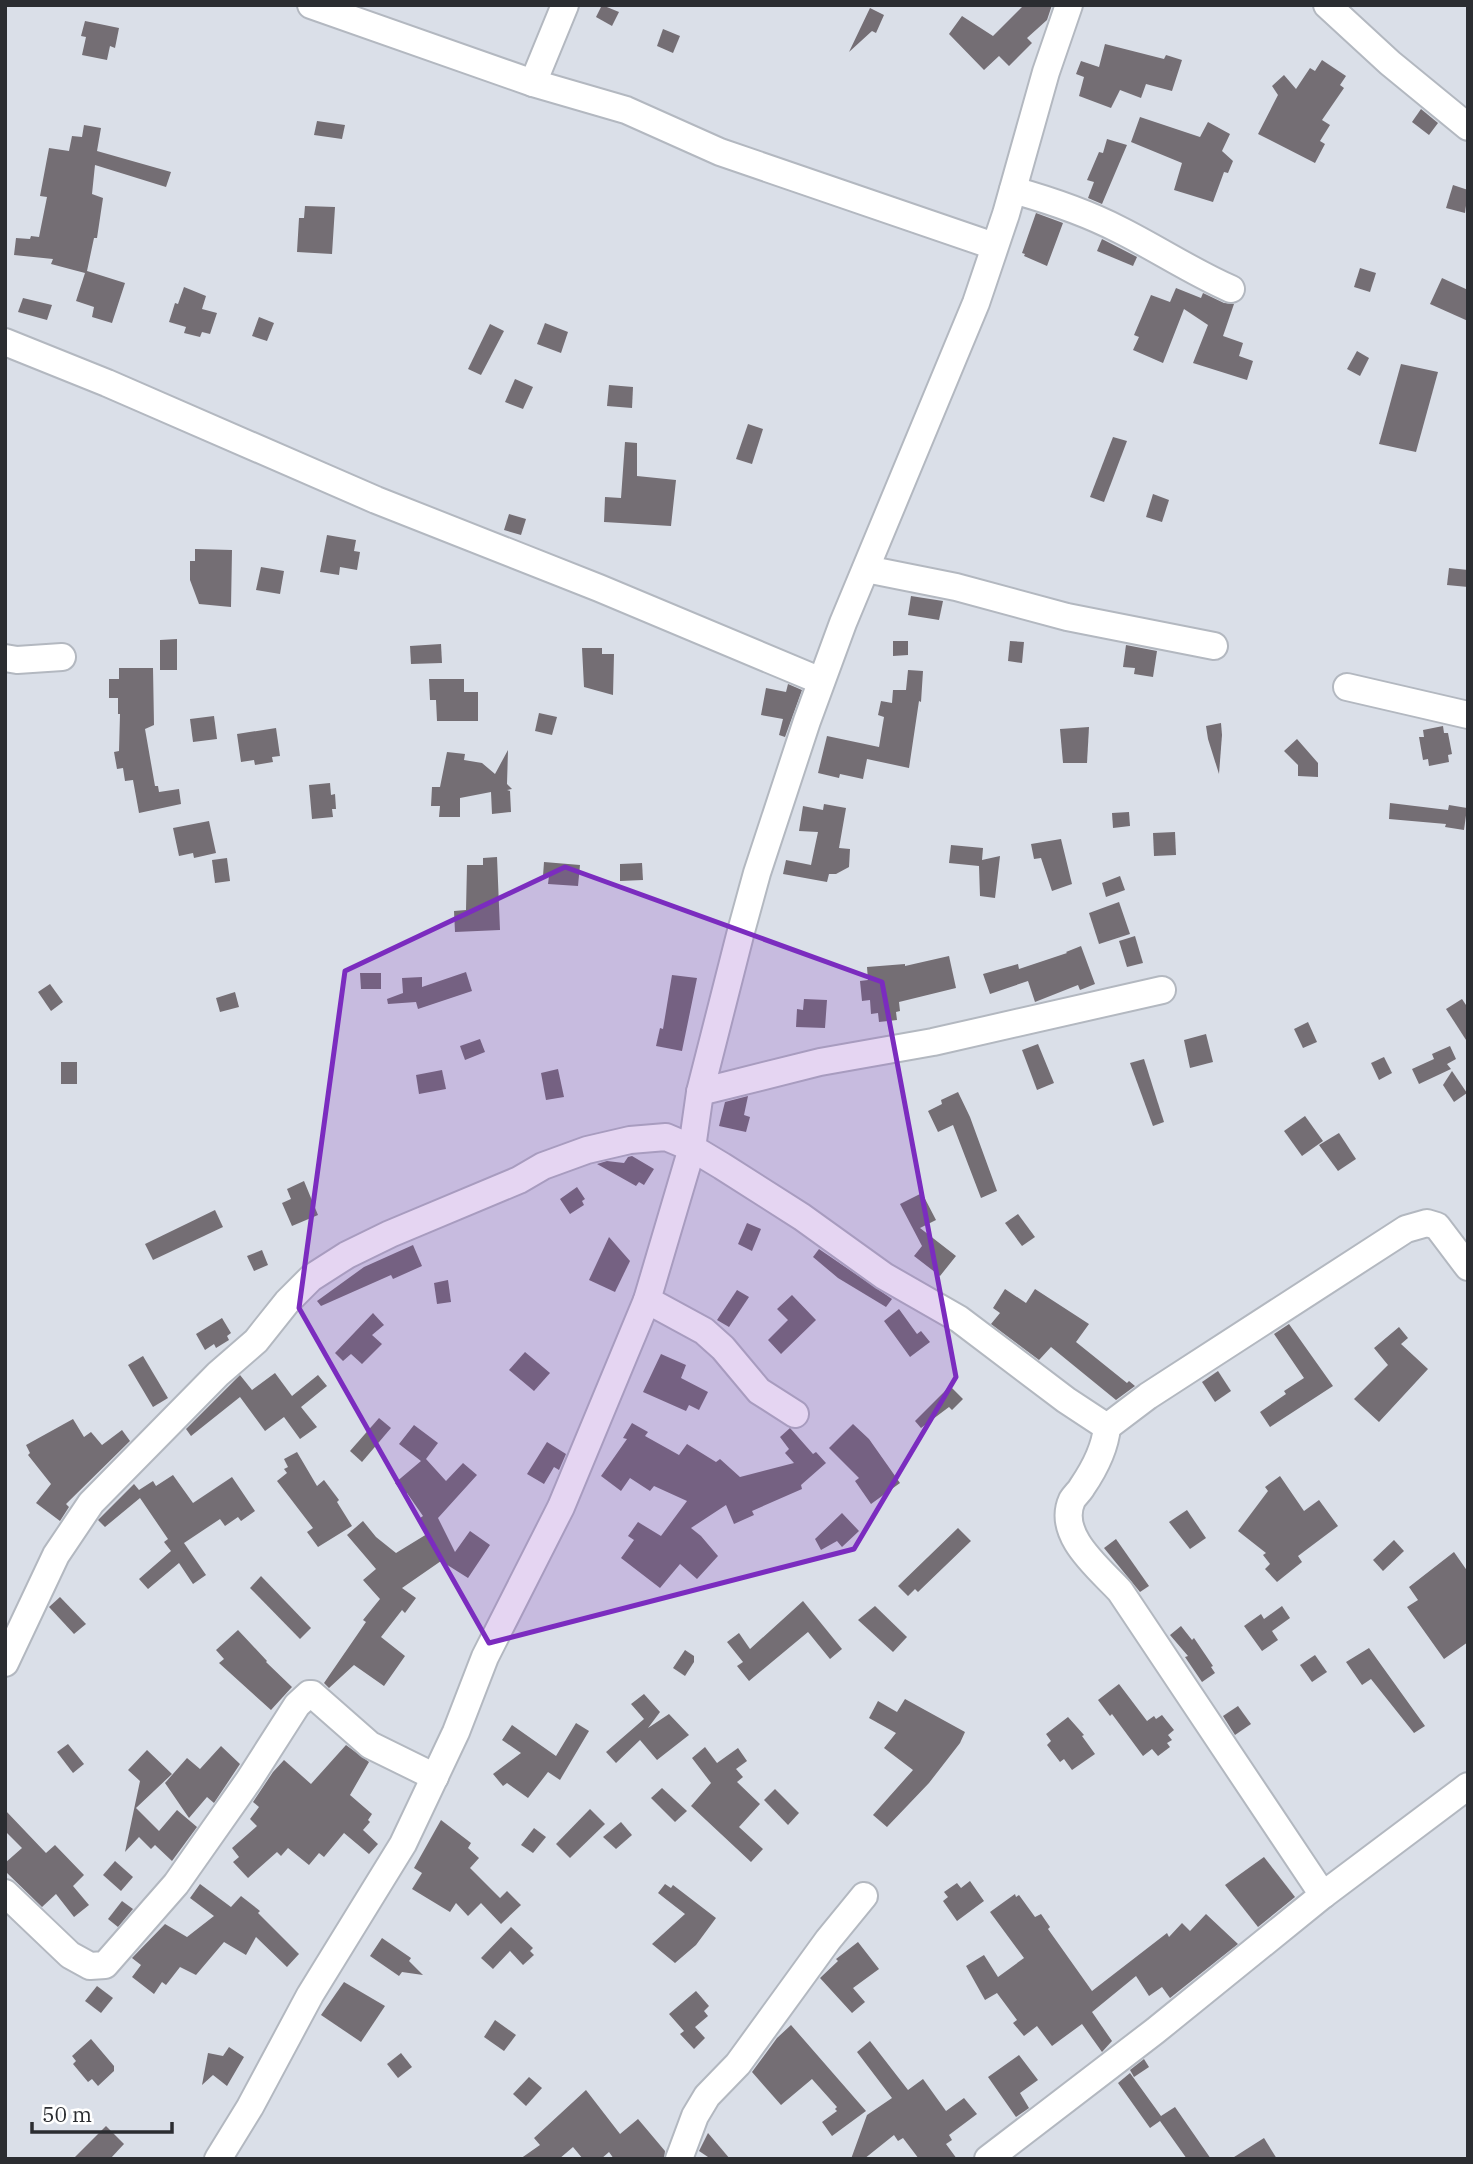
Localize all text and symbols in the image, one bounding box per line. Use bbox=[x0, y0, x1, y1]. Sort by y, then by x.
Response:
scale bar bbox=[32, 2090, 172, 2134]
text: 50 m bbox=[42, 2100, 92, 2128]

